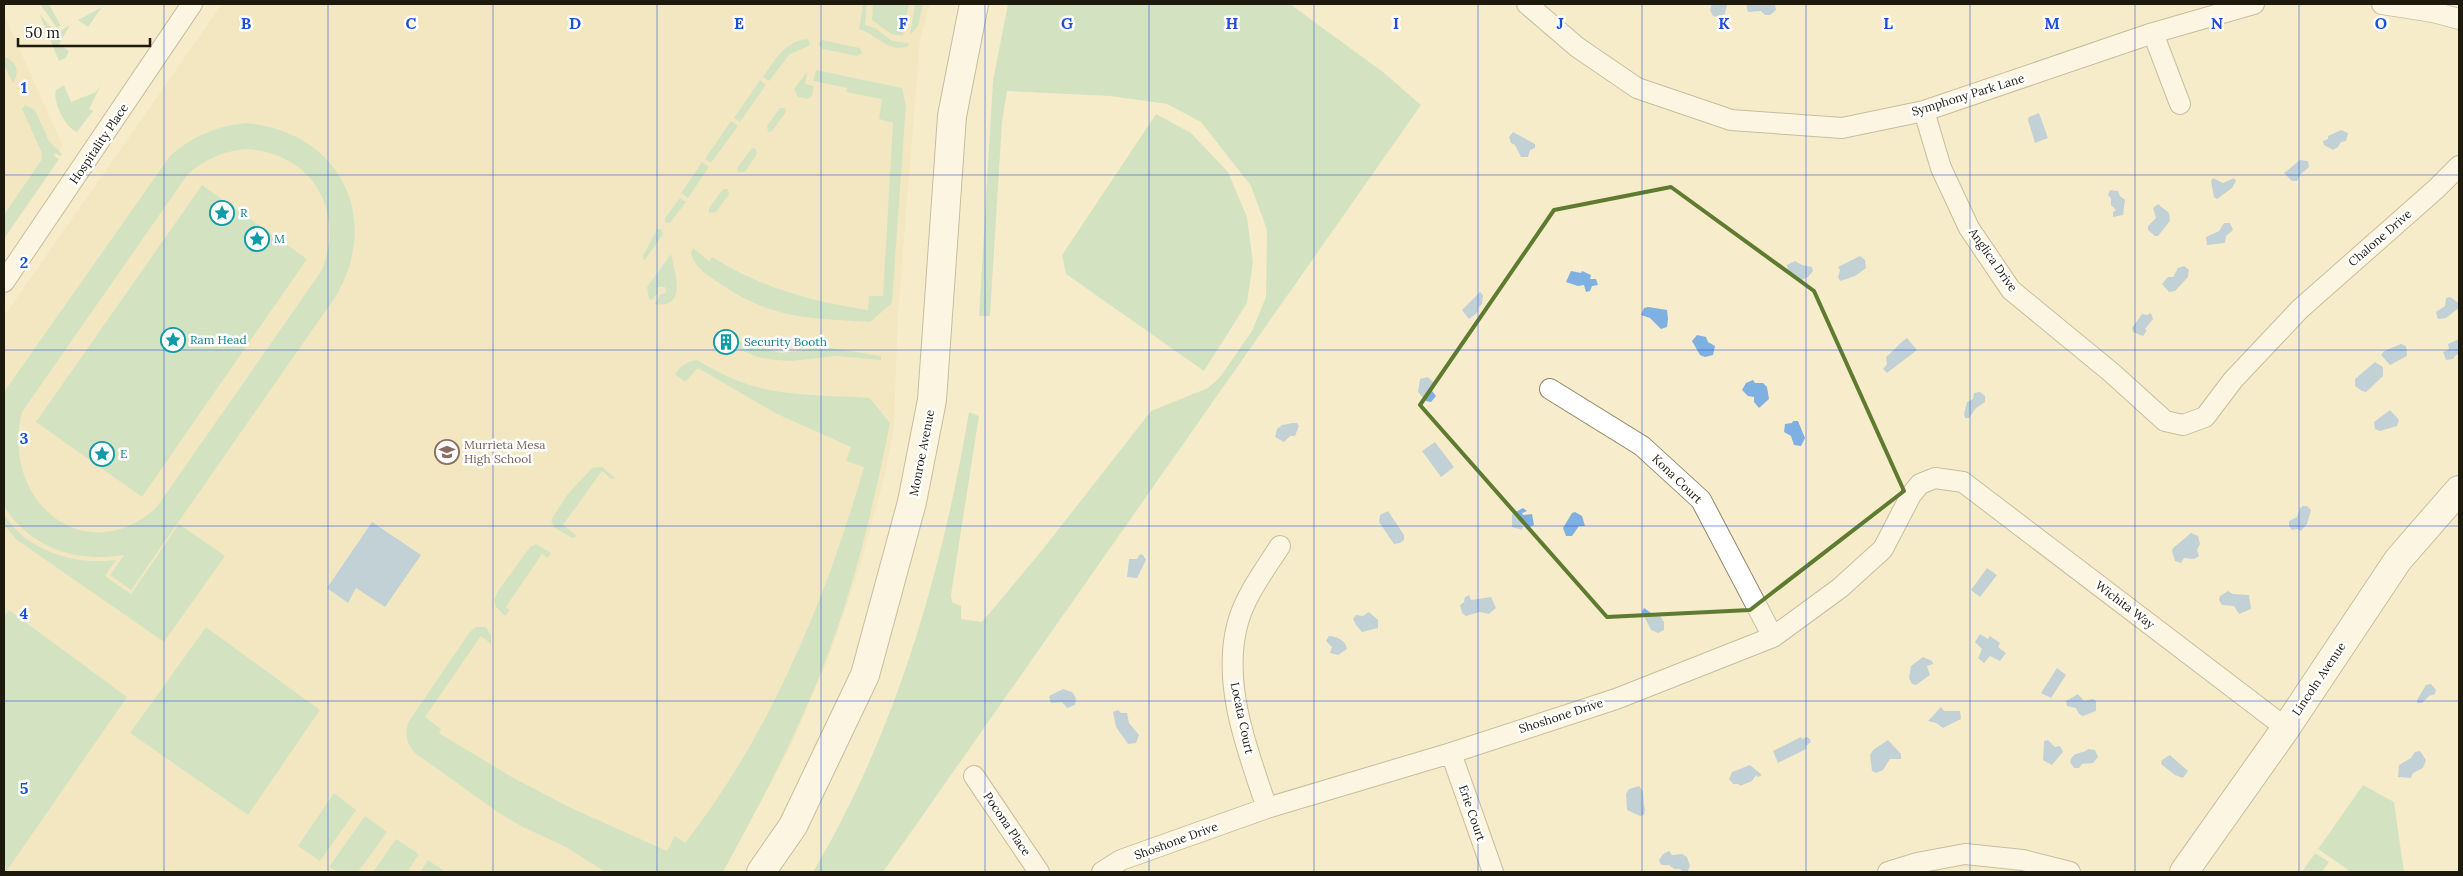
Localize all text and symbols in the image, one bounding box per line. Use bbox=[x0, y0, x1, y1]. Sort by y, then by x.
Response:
text: B bbox=[241, 13, 252, 33]
text: C bbox=[405, 13, 417, 33]
text: D bbox=[569, 13, 581, 33]
text: E bbox=[734, 13, 744, 33]
text: F bbox=[898, 13, 908, 33]
text: G bbox=[1061, 13, 1073, 33]
text: H bbox=[1226, 13, 1239, 33]
text: I bbox=[1393, 13, 1399, 33]
text: J bbox=[1556, 13, 1564, 33]
text: K bbox=[1718, 13, 1730, 33]
text: L bbox=[1883, 13, 1893, 33]
text: M bbox=[2044, 13, 2060, 33]
text: N bbox=[2211, 13, 2223, 33]
text: O bbox=[2375, 13, 2387, 33]
scale bar bbox=[18, 15, 150, 47]
text: 50 m bbox=[25, 23, 60, 42]
street label: Symphony Park Lane bbox=[1910, 70, 2027, 119]
text: 1 bbox=[21, 77, 27, 97]
street label: Hospitality Place bbox=[66, 100, 131, 187]
place icon: R bbox=[209, 200, 235, 226]
place label: R bbox=[240, 205, 248, 220]
street label: Chalone Drive bbox=[2345, 206, 2415, 269]
street label: Anglica Drive bbox=[1965, 224, 2021, 295]
place icon: M bbox=[244, 226, 270, 252]
place label: M bbox=[274, 231, 285, 246]
text: 2 bbox=[20, 252, 28, 272]
place icon: Ram Head bbox=[160, 327, 186, 353]
building icon: Security Booth bbox=[713, 329, 739, 355]
place label: Ram Head bbox=[190, 332, 247, 347]
place label: Security Booth bbox=[744, 334, 827, 349]
street label: Monroe Avenue bbox=[906, 408, 937, 497]
text: 3 bbox=[20, 428, 29, 448]
place label: Murrieta Mesa High School bbox=[464, 437, 546, 466]
school or university icon: Murrieta Mesa High School bbox=[434, 439, 460, 465]
place icon: E bbox=[89, 441, 115, 467]
place label: E bbox=[120, 446, 127, 461]
street label: Kona Court bbox=[1649, 451, 1706, 507]
street label: Wichita Way bbox=[2093, 578, 2158, 632]
text: 4 bbox=[20, 603, 29, 623]
street label: Lincoln Avenue bbox=[2288, 639, 2349, 718]
street label: Locata Court bbox=[1228, 681, 1257, 755]
street label: Shoshone Drive bbox=[1517, 695, 1605, 736]
text: 5 bbox=[20, 778, 29, 798]
street label: Erie Court bbox=[1456, 783, 1489, 843]
street label: Pocona Place bbox=[981, 789, 1034, 859]
street label: Shoshone Drive bbox=[1132, 818, 1220, 863]

